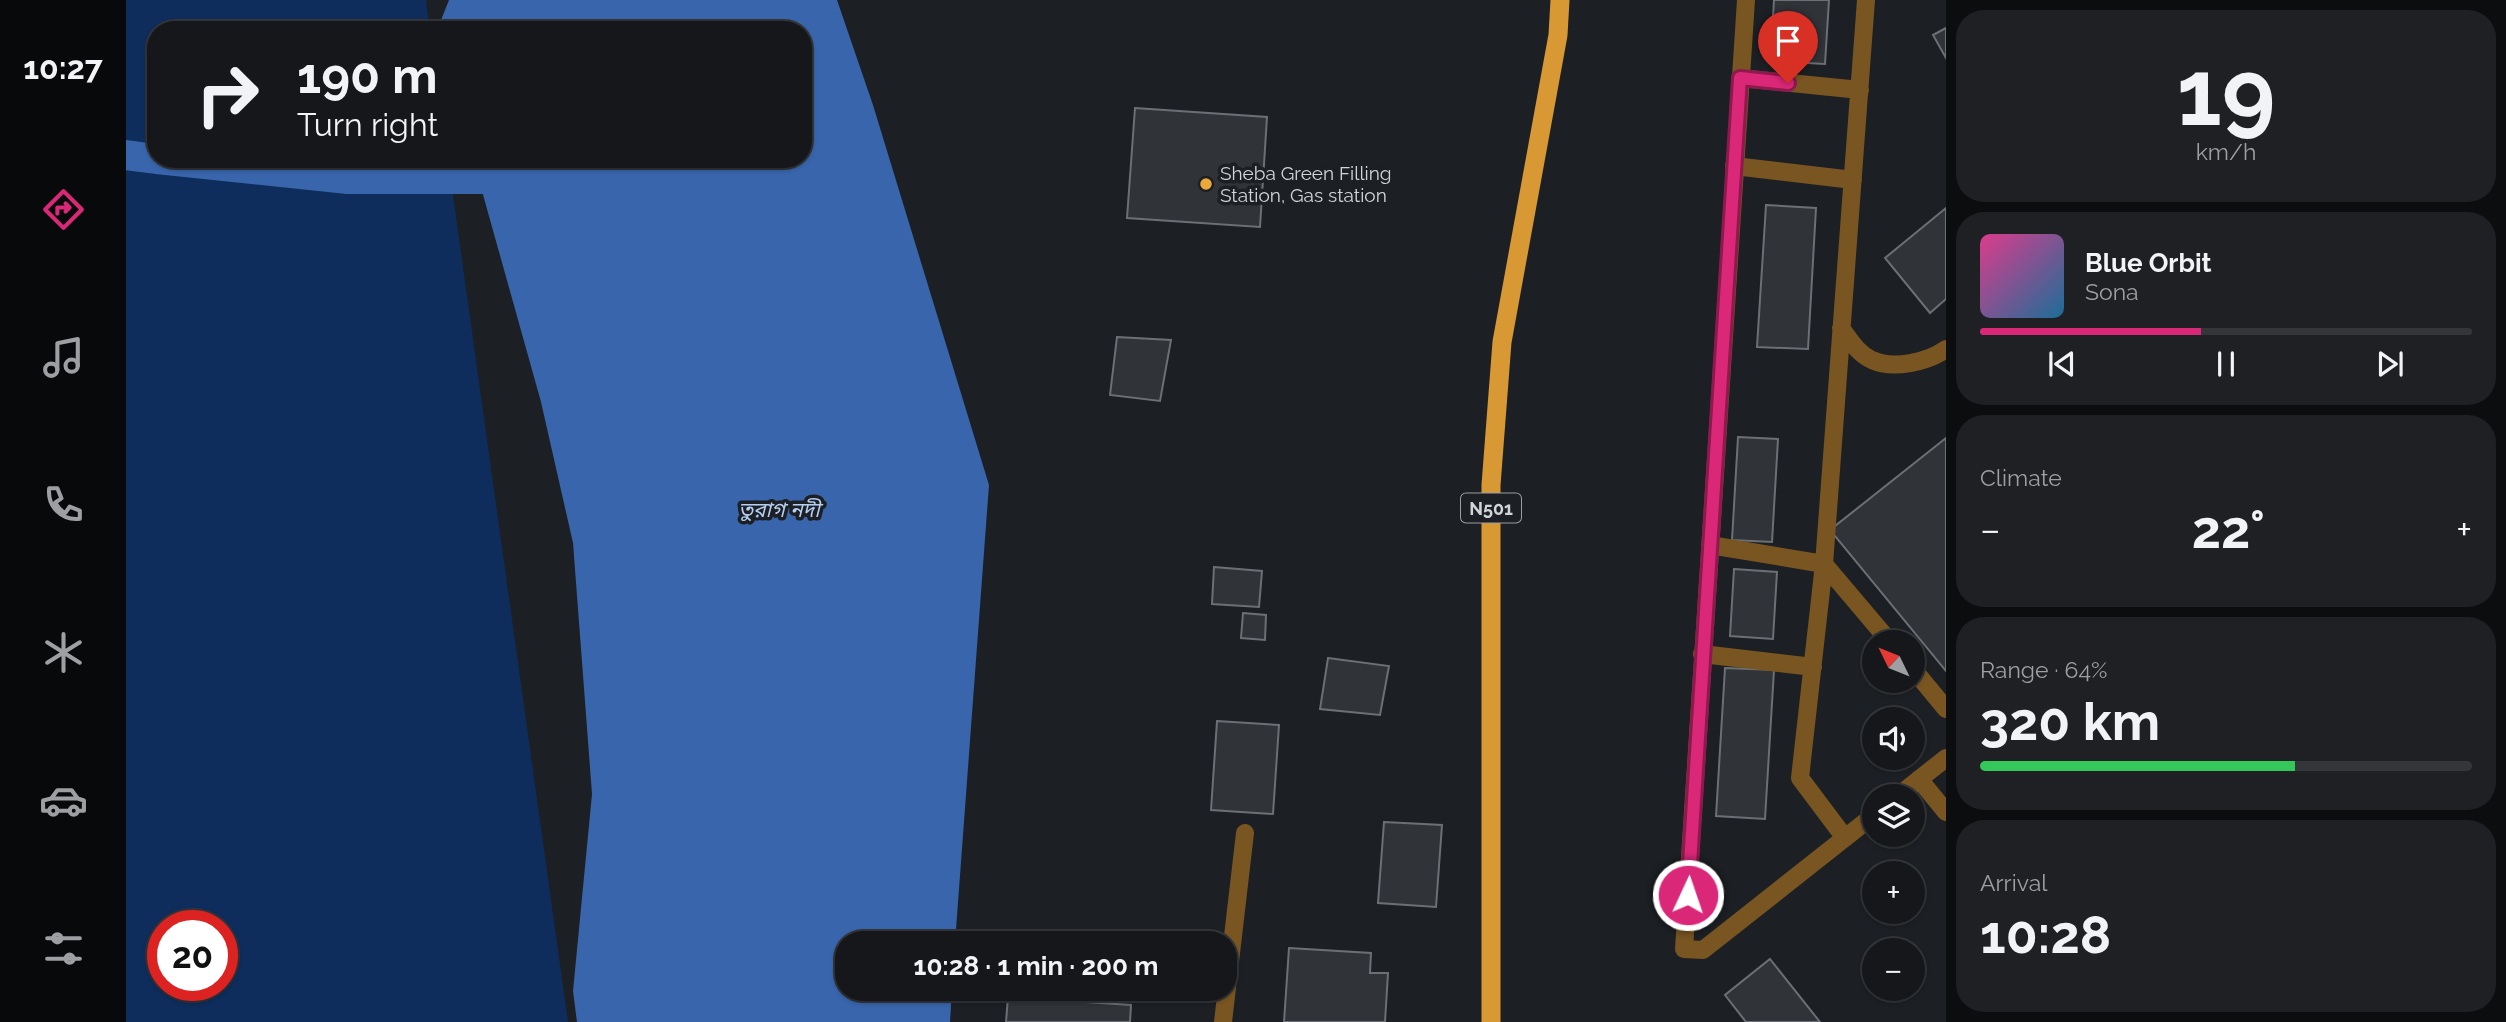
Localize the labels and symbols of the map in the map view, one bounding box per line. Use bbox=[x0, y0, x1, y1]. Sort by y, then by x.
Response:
pin bbox=[1758, 11, 1818, 83]
place label: Sheba Green Filling Station, Gas station bbox=[1220, 162, 1392, 206]
marker: Sheba Green Filling Station, Gas station bbox=[1198, 176, 1214, 192]
road number: N501 bbox=[1461, 494, 1521, 522]
water label: তুরাগ নদী bbox=[738, 497, 824, 522]
north arrow bbox=[1862, 630, 1925, 693]
position arrow bbox=[1651, 858, 1725, 932]
speed limit sign: 20 bbox=[147, 910, 238, 1001]

